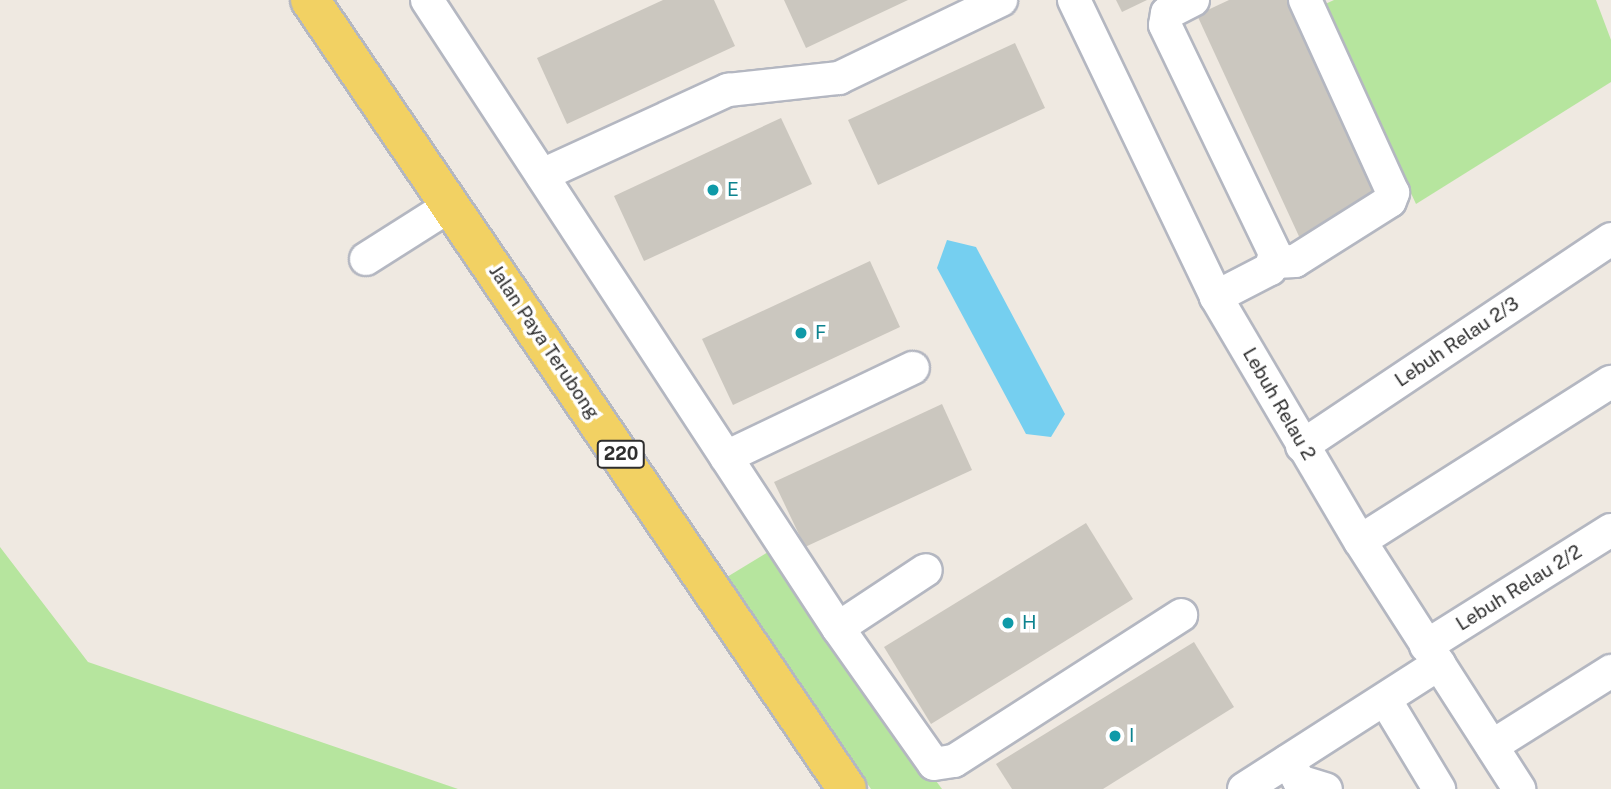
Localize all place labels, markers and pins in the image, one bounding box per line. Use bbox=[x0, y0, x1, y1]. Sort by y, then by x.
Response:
place label: E bbox=[727, 179, 739, 201]
marker: E bbox=[705, 182, 721, 198]
place label: F bbox=[815, 322, 826, 344]
marker: F bbox=[793, 325, 809, 341]
place label: H bbox=[1022, 612, 1037, 634]
marker: H bbox=[1000, 615, 1016, 631]
place label: I bbox=[1129, 725, 1134, 747]
marker: I bbox=[1107, 728, 1123, 744]

